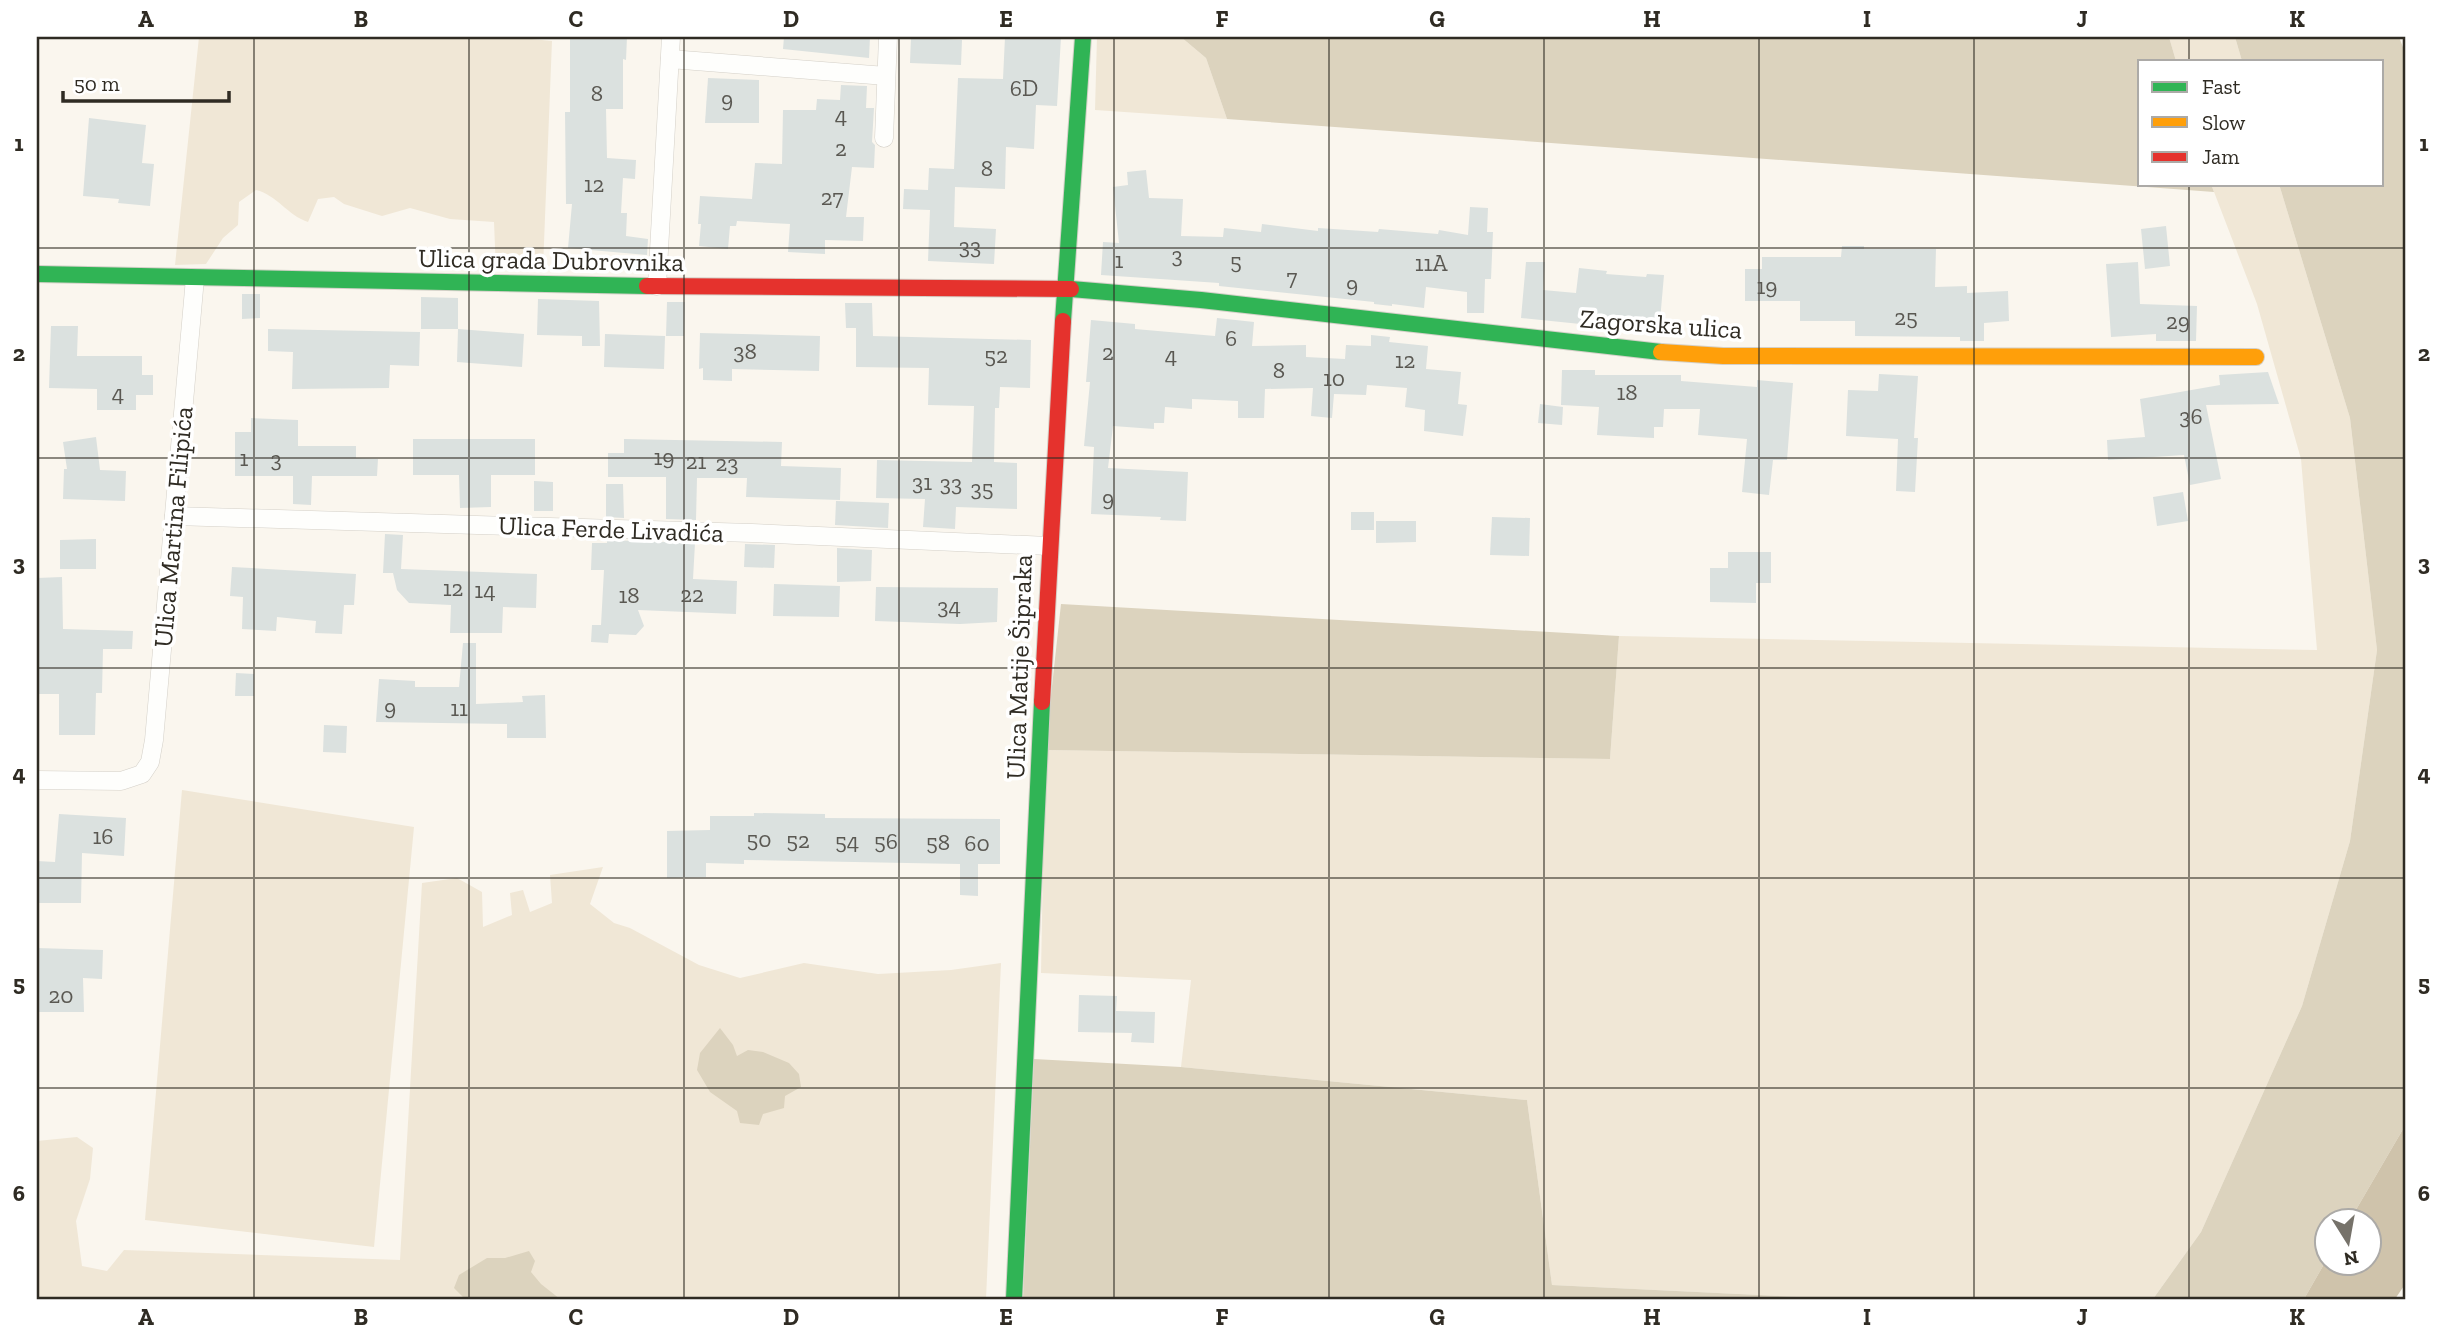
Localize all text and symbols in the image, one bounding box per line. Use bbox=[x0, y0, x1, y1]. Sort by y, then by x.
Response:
text: A bbox=[138, 5, 154, 33]
text: B bbox=[354, 5, 368, 33]
text: C bbox=[569, 5, 583, 33]
text: D bbox=[783, 5, 799, 33]
text: E bbox=[999, 5, 1013, 33]
text: F bbox=[1215, 5, 1229, 33]
text: G bbox=[1429, 5, 1445, 33]
text: H bbox=[1643, 5, 1661, 33]
text: I bbox=[1863, 5, 1871, 33]
text: J bbox=[2076, 5, 2088, 33]
text: K bbox=[2289, 5, 2305, 33]
scale bar bbox=[63, 60, 229, 104]
legend bbox=[2138, 60, 2384, 186]
text: 50 m bbox=[74, 71, 120, 96]
house number: 6D bbox=[1010, 74, 1038, 102]
text: Fast bbox=[2202, 74, 2241, 99]
house number: 8 bbox=[591, 79, 603, 107]
house number: 9 bbox=[721, 85, 733, 113]
house number: 4 bbox=[835, 101, 847, 129]
text: Slow bbox=[2202, 110, 2245, 135]
text: 1 bbox=[14, 129, 24, 157]
text: 1 bbox=[2419, 129, 2429, 157]
house number: 2 bbox=[835, 134, 847, 162]
text: Jam bbox=[2202, 144, 2239, 169]
house number: 8 bbox=[981, 154, 993, 182]
house number: 12 bbox=[584, 170, 604, 198]
house number: 27 bbox=[821, 183, 844, 211]
house number: 33 bbox=[959, 232, 981, 260]
house number: 3 bbox=[1171, 241, 1183, 269]
street label: Ulica grada Dubrovnika bbox=[418, 242, 685, 278]
house number: 1 bbox=[1115, 246, 1124, 274]
house number: 5 bbox=[1230, 247, 1242, 275]
house number: 11A bbox=[1415, 249, 1448, 277]
house number: 7 bbox=[1287, 263, 1298, 291]
house number: 9 bbox=[1346, 270, 1358, 298]
house number: 19 bbox=[1756, 272, 1778, 300]
street label: Zagorska ulica bbox=[1579, 302, 1744, 346]
house number: 25 bbox=[1894, 303, 1918, 331]
house number: 29 bbox=[2166, 307, 2190, 335]
house number: 6 bbox=[1225, 324, 1237, 352]
house number: 38 bbox=[733, 337, 757, 365]
house number: 2 bbox=[1102, 338, 1114, 366]
text: 2 bbox=[13, 339, 25, 367]
text: 2 bbox=[2418, 339, 2430, 367]
house number: 52 bbox=[984, 341, 1008, 369]
house number: 4 bbox=[1165, 341, 1177, 369]
house number: 12 bbox=[1395, 346, 1415, 374]
house number: 8 bbox=[1273, 356, 1285, 384]
house number: 10 bbox=[1323, 364, 1345, 392]
house number: 18 bbox=[1616, 378, 1638, 406]
house number: 4 bbox=[112, 379, 124, 407]
house number: 36 bbox=[2179, 402, 2203, 430]
street label: Ulica Martina Filipića bbox=[147, 405, 200, 649]
house number: 19 bbox=[653, 443, 675, 471]
house number: 1 bbox=[240, 444, 249, 472]
house number: 3 bbox=[270, 445, 282, 473]
house number: 21 bbox=[686, 447, 706, 475]
house number: 23 bbox=[715, 449, 739, 477]
house number: 31 bbox=[912, 468, 932, 496]
house number: 33 bbox=[940, 469, 962, 497]
house number: 35 bbox=[970, 474, 994, 502]
house number: 9 bbox=[1102, 484, 1114, 512]
street label: Ulica Ferde Livadića bbox=[498, 509, 725, 549]
text: 3 bbox=[13, 549, 25, 577]
text: 3 bbox=[2418, 549, 2430, 577]
street label: Ulica Matije Šipraka bbox=[999, 553, 1039, 780]
house number: 12 bbox=[443, 574, 463, 602]
house number: 14 bbox=[474, 576, 496, 604]
house number: 22 bbox=[680, 580, 704, 608]
house number: 18 bbox=[618, 581, 640, 609]
house number: 34 bbox=[937, 592, 961, 620]
house number: 9 bbox=[384, 693, 396, 721]
house number: 11 bbox=[450, 694, 468, 722]
text: 4 bbox=[12, 759, 26, 787]
text: 4 bbox=[2417, 759, 2431, 787]
house number: 16 bbox=[92, 822, 114, 850]
house number: 50 bbox=[746, 825, 772, 853]
house number: 52 bbox=[786, 826, 810, 854]
house number: 54 bbox=[835, 827, 859, 855]
house number: 56 bbox=[874, 827, 898, 855]
house number: 58 bbox=[926, 828, 950, 856]
house number: 60 bbox=[964, 829, 990, 857]
text: 5 bbox=[13, 969, 25, 997]
text: 5 bbox=[2418, 969, 2430, 997]
house number: 20 bbox=[48, 981, 74, 1009]
text: 6 bbox=[13, 1179, 25, 1207]
text: 6 bbox=[2418, 1179, 2430, 1207]
north arrow bbox=[2314, 1206, 2384, 1276]
text: N bbox=[2342, 1246, 2360, 1271]
text: A bbox=[138, 1303, 154, 1331]
text: B bbox=[354, 1303, 368, 1331]
text: C bbox=[569, 1303, 583, 1331]
text: D bbox=[783, 1303, 799, 1331]
text: E bbox=[999, 1303, 1013, 1331]
text: F bbox=[1215, 1303, 1229, 1331]
text: G bbox=[1429, 1303, 1445, 1331]
text: H bbox=[1643, 1303, 1661, 1331]
text: I bbox=[1863, 1303, 1871, 1331]
text: J bbox=[2076, 1303, 2088, 1331]
text: K bbox=[2289, 1303, 2305, 1331]

